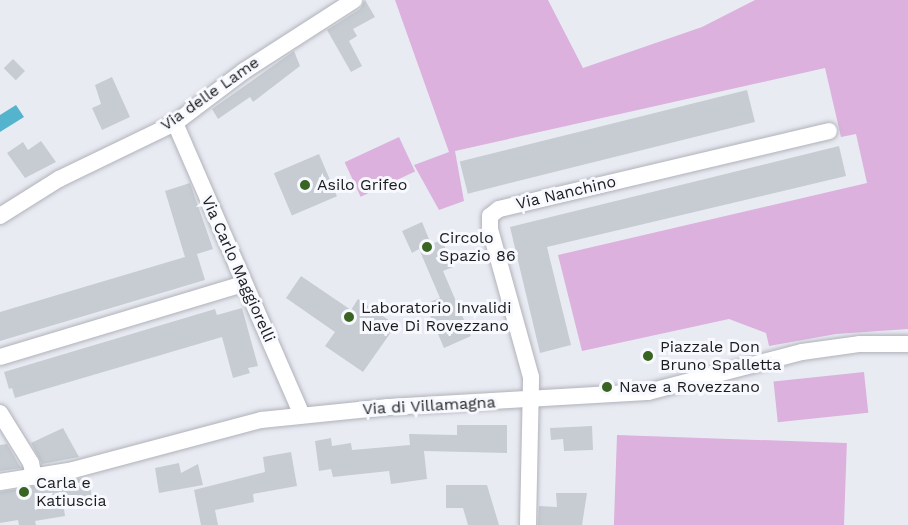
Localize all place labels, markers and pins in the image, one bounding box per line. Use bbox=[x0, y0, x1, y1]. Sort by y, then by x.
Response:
place label: Asilo Grifeo bbox=[317, 175, 407, 195]
marker: Asilo Grifeo bbox=[298, 178, 312, 192]
place label: Circolo Spazio 86 bbox=[439, 228, 516, 266]
marker: Circolo Spazio 86 bbox=[420, 240, 434, 254]
place label: Laboratorio Invalidi Nave Di Rovezzano bbox=[361, 298, 511, 336]
marker: Laboratorio Invalidi Nave Di Rovezzano bbox=[342, 310, 356, 324]
place label: Piazzale Don Bruno Spalletta bbox=[660, 337, 781, 375]
marker: Piazzale Don Bruno Spalletta bbox=[641, 349, 655, 363]
place label: Nave a Rovezzano bbox=[619, 377, 760, 397]
marker: Nave a Rovezzano bbox=[600, 380, 614, 394]
place label: Carla e Katiuscia bbox=[36, 473, 107, 511]
marker: Carla e Katiuscia bbox=[17, 485, 31, 499]

